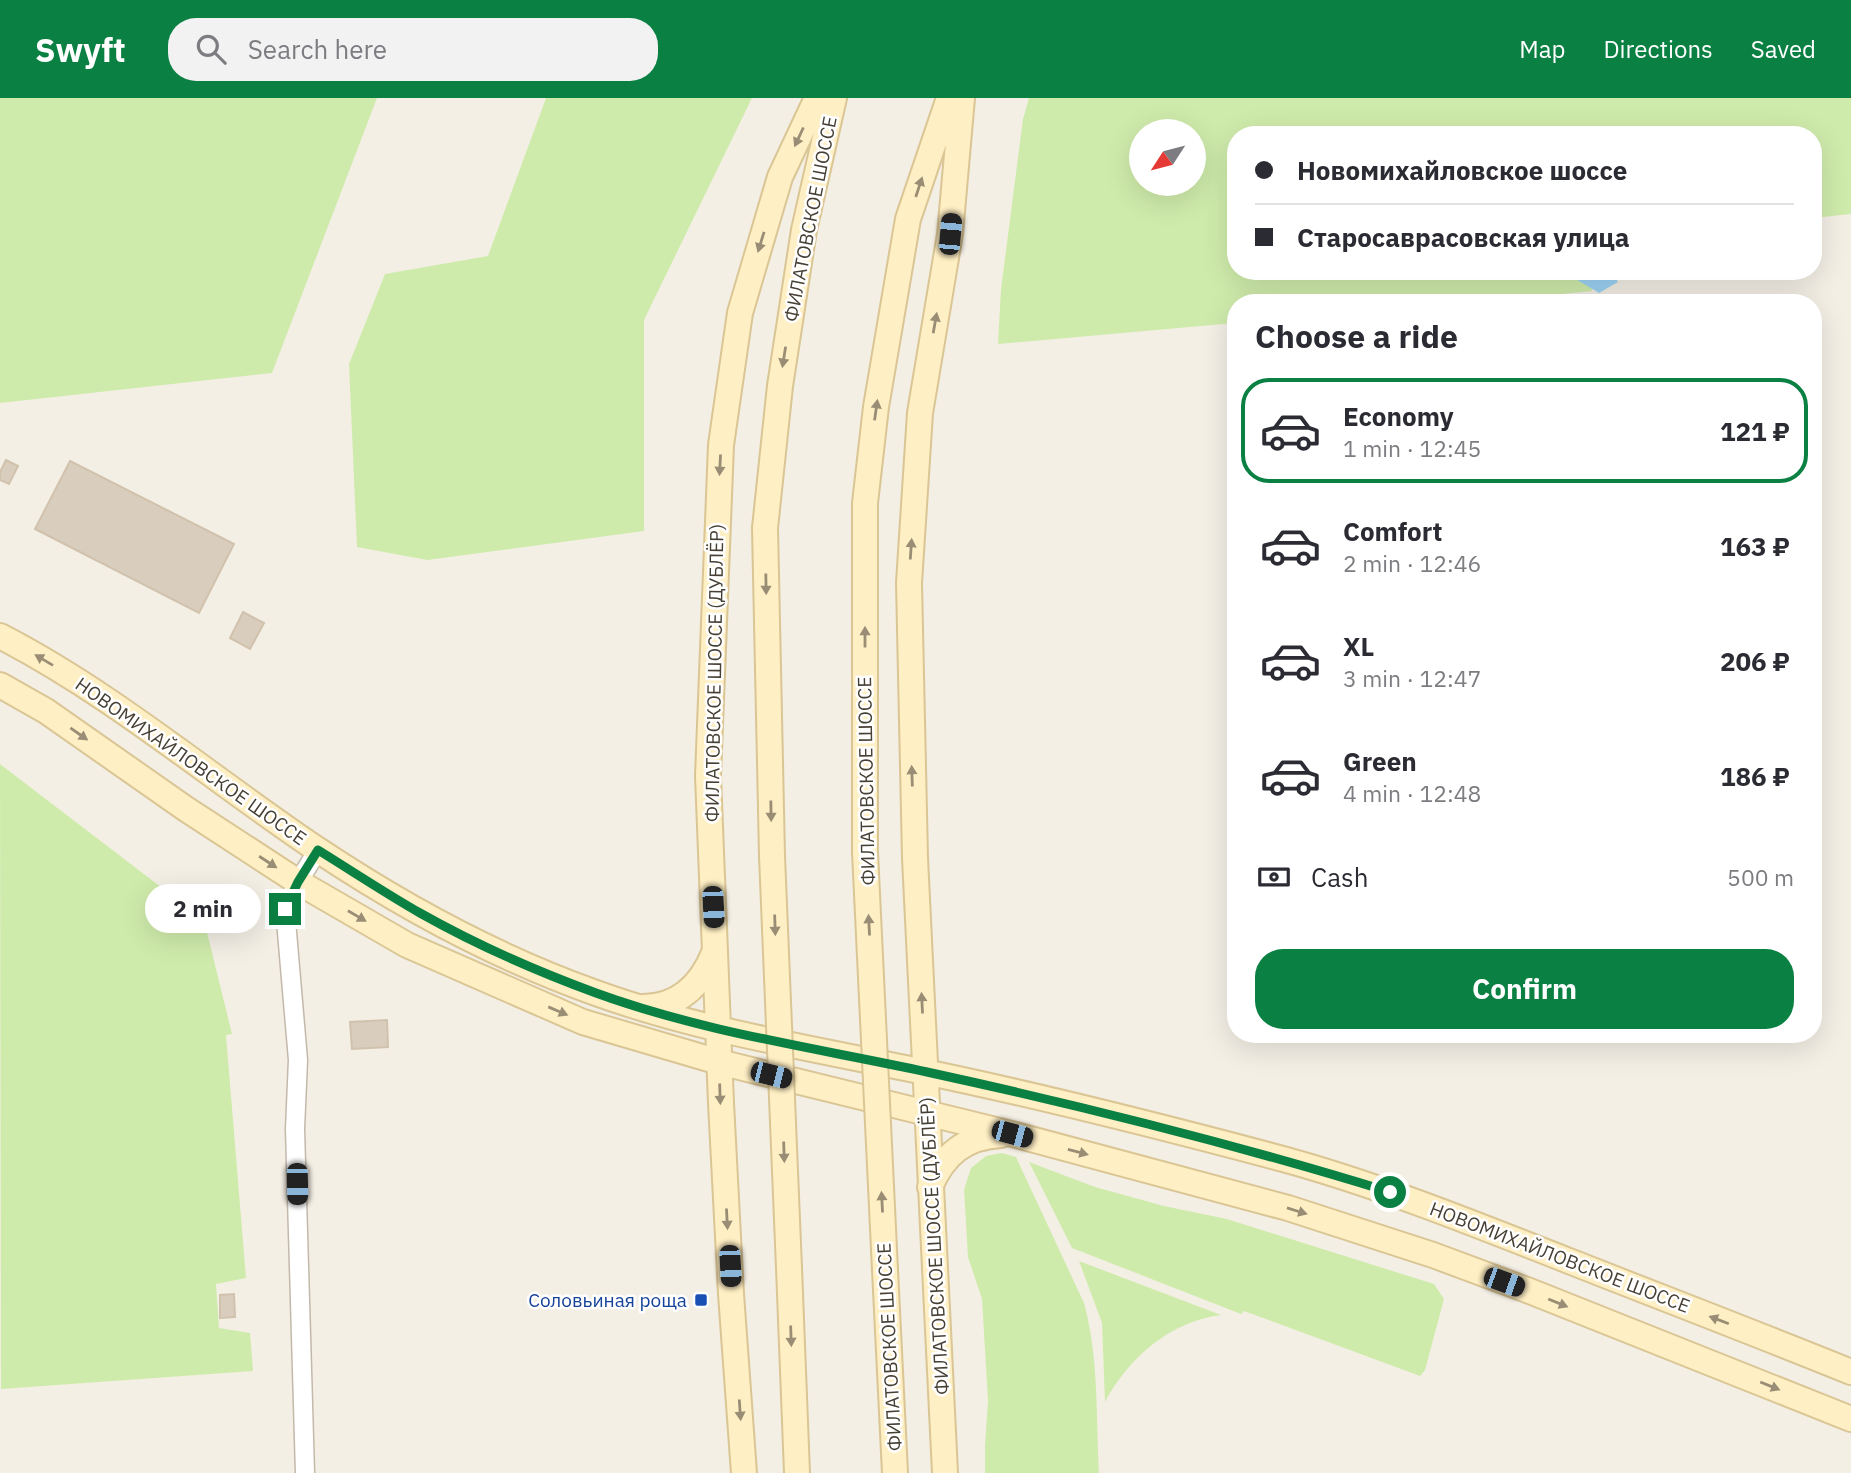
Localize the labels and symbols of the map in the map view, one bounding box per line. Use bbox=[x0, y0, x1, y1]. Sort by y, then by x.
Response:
street label: ФИЛАТОВСКОЕ ШОССЕ bbox=[778, 114, 842, 324]
north arrow bbox=[1129, 119, 1206, 196]
one-way arrow bbox=[793, 127, 804, 148]
one-way arrow bbox=[914, 176, 925, 197]
car bbox=[938, 212, 963, 256]
one-way arrow bbox=[755, 232, 765, 253]
one-way arrow bbox=[930, 312, 941, 334]
one-way arrow bbox=[778, 346, 789, 368]
one-way arrow bbox=[871, 399, 882, 421]
one-way arrow bbox=[714, 455, 725, 477]
street label: ФИЛАТОВСКОЕ ШОССЕ (ДУБЛЁР) bbox=[699, 524, 729, 822]
one-way arrow bbox=[906, 537, 917, 559]
one-way arrow bbox=[761, 573, 772, 595]
one-way arrow bbox=[859, 626, 871, 648]
one-way arrow bbox=[34, 654, 54, 667]
street label: НОВОМИХАЙЛОВСКОЕ ШОССЕ bbox=[71, 672, 311, 850]
street label: ФИЛАТОВСКОЕ ШОССЕ bbox=[852, 676, 880, 886]
one-way arrow bbox=[70, 727, 88, 741]
one-way arrow bbox=[907, 765, 918, 787]
one-way arrow bbox=[765, 800, 777, 822]
one-way arrow bbox=[259, 855, 277, 869]
callout: 2 min bbox=[145, 884, 260, 934]
car bbox=[702, 885, 725, 929]
route end bbox=[269, 893, 301, 925]
one-way arrow bbox=[347, 910, 367, 922]
one-way arrow bbox=[769, 914, 780, 936]
one-way arrow bbox=[863, 914, 874, 936]
one-way arrow bbox=[916, 992, 927, 1014]
one-way arrow bbox=[548, 1005, 568, 1017]
car bbox=[749, 1060, 794, 1090]
one-way arrow bbox=[715, 1084, 726, 1106]
street label: ФИЛАТОВСКОЕ ШОССЕ (ДУБЛЁР) bbox=[914, 1096, 954, 1396]
car bbox=[989, 1118, 1036, 1150]
one-way arrow bbox=[778, 1141, 789, 1163]
one-way arrow bbox=[1067, 1147, 1089, 1158]
car bbox=[287, 1163, 308, 1205]
route start bbox=[1374, 1176, 1406, 1208]
one-way arrow bbox=[876, 1190, 887, 1212]
street label: НОВОМИХАЙЛОВСКОЕ ШОССЕ bbox=[1427, 1196, 1693, 1318]
one-way arrow bbox=[1287, 1207, 1308, 1217]
one-way arrow bbox=[722, 1209, 733, 1231]
street label: ФИЛАТОВСКОЕ ШОССЕ bbox=[872, 1242, 906, 1452]
car bbox=[719, 1244, 742, 1288]
car bbox=[1481, 1265, 1528, 1299]
place label: Соловьиная роща bbox=[528, 1288, 687, 1312]
marker: Соловьиная роща bbox=[693, 1292, 709, 1308]
one-way arrow bbox=[1548, 1297, 1569, 1308]
one-way arrow bbox=[1709, 1314, 1730, 1325]
one-way arrow bbox=[786, 1325, 797, 1347]
one-way arrow bbox=[1760, 1381, 1781, 1392]
one-way arrow bbox=[735, 1400, 746, 1422]

